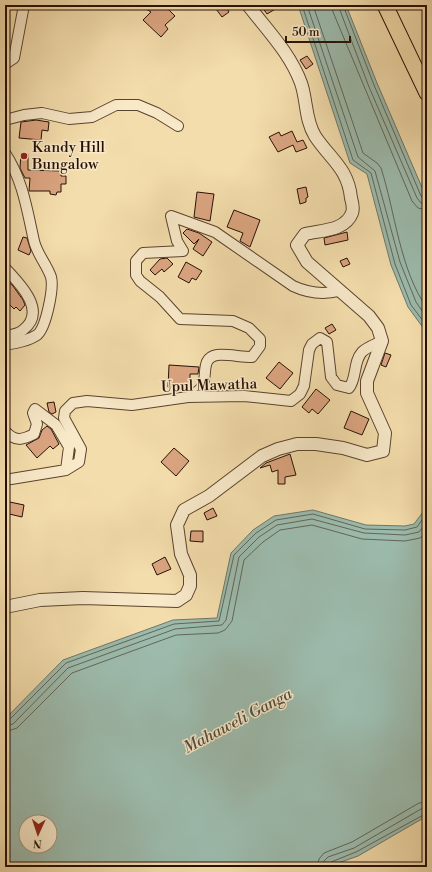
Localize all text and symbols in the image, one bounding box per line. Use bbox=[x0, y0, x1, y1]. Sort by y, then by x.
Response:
scale bar bbox=[286, 18, 350, 44]
text: 50 m bbox=[292, 25, 320, 40]
place label: Kandy Hill Bungalow bbox=[31, 138, 106, 174]
marker: Kandy Hill Bungalow bbox=[19, 151, 29, 161]
street label: Upul Mawatha bbox=[161, 374, 258, 397]
water label: Mahaweli Ganga bbox=[180, 684, 295, 758]
north arrow bbox=[18, 814, 58, 854]
text: N bbox=[33, 836, 42, 850]

